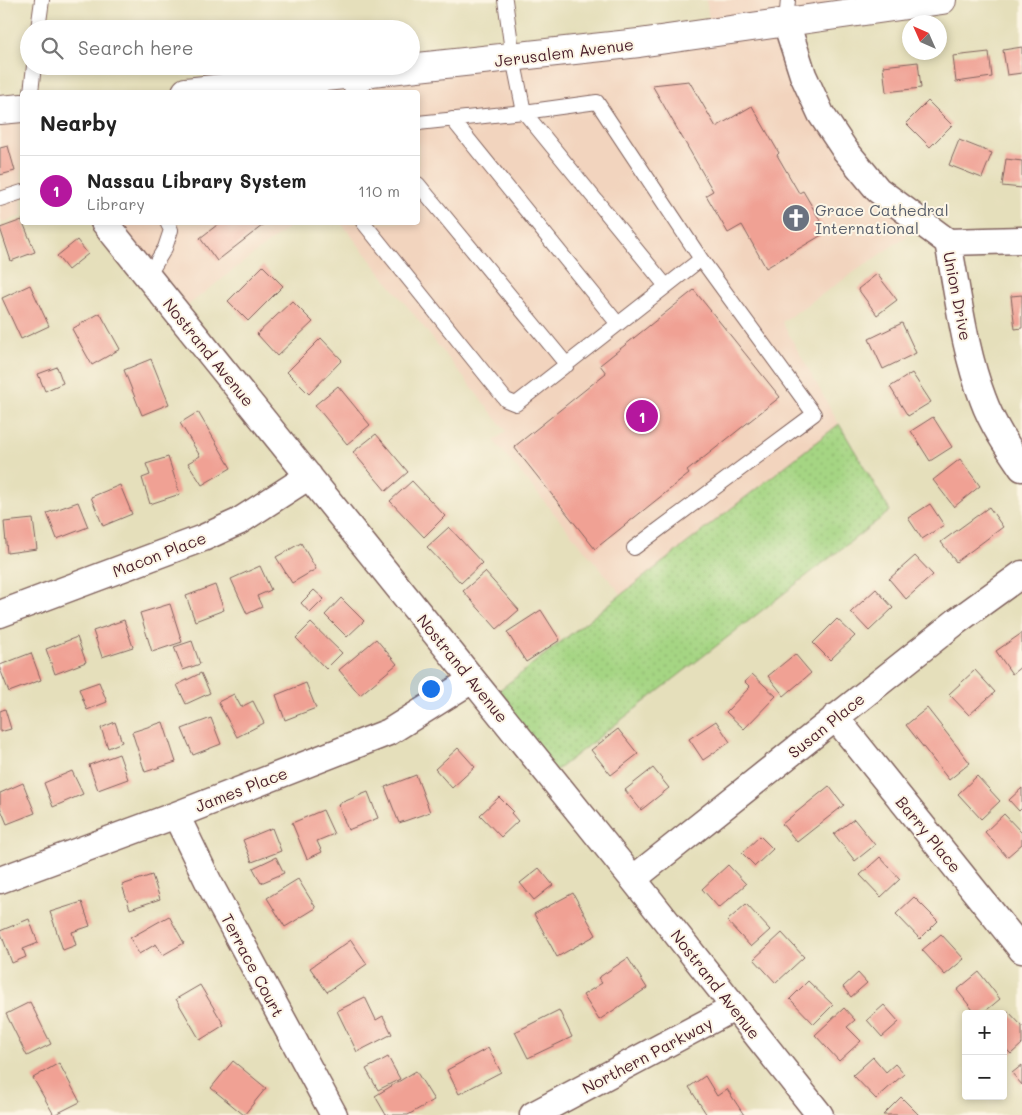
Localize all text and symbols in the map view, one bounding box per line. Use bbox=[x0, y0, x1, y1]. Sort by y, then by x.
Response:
north arrow bbox=[902, 15, 947, 60]
search box bbox=[20, 20, 420, 75]
street label: Jerusalem Avenue bbox=[493, 33, 635, 71]
icon: search bbox=[38, 34, 66, 62]
text: Search here bbox=[78, 35, 194, 60]
text: Nearby bbox=[40, 109, 117, 136]
text: Nassau Library System bbox=[87, 168, 306, 193]
text: 1 bbox=[52, 180, 60, 201]
text: 110 m bbox=[358, 180, 400, 201]
text: Library bbox=[87, 193, 145, 214]
place label: Grace Cathedral International bbox=[815, 199, 949, 238]
church icon: Grace Cathedral International bbox=[781, 203, 811, 233]
street label: Union Drive bbox=[939, 250, 977, 342]
street label: Nostrand Avenue bbox=[159, 293, 259, 411]
pin: 1 bbox=[626, 397, 658, 435]
street label: Macon Place bbox=[109, 527, 209, 581]
street label: Nostrand Avenue bbox=[413, 609, 513, 727]
your location bbox=[418, 676, 444, 702]
street label: Susan Place bbox=[783, 688, 869, 762]
street label: James Place bbox=[192, 762, 290, 816]
street label: Barry Place bbox=[892, 791, 966, 877]
street label: Terrace Court bbox=[217, 910, 289, 1020]
street label: Nostrand Avenue bbox=[667, 925, 765, 1043]
map controls bbox=[962, 1010, 1007, 1100]
button: + bbox=[962, 1010, 1007, 1055]
street label: Northern Parkway bbox=[578, 1012, 716, 1098]
button: − bbox=[962, 1055, 1007, 1100]

